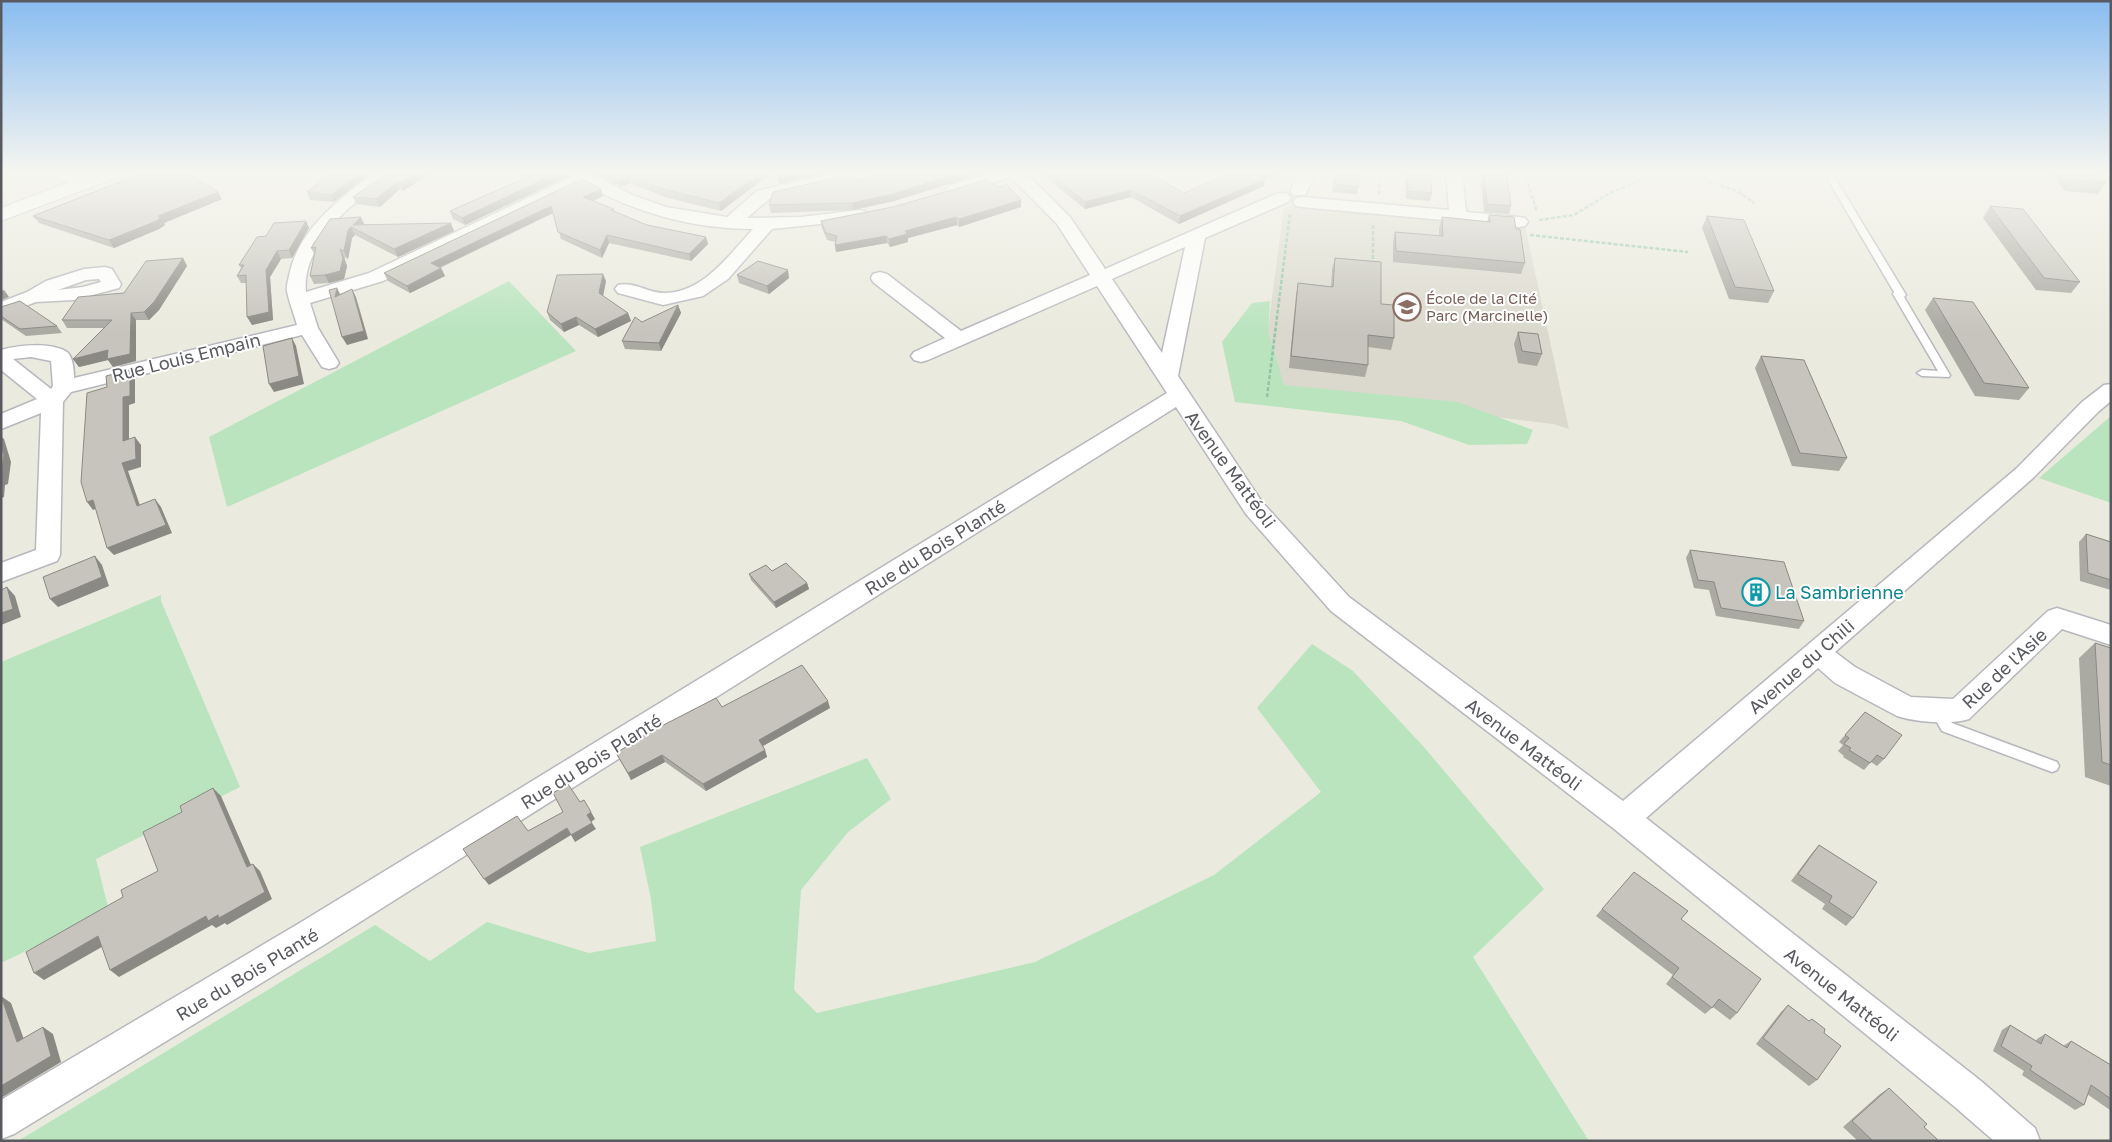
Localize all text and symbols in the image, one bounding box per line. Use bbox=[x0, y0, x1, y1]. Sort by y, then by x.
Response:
place label: École de la Cité Parc (Marcinelle) bbox=[1426, 289, 1549, 324]
school or university icon: École de la Cité Parc (Marcinelle) bbox=[1392, 292, 1422, 322]
street label: Rue Louis Empain bbox=[109, 328, 263, 386]
street label: Avenue Mattéoli bbox=[1181, 406, 1281, 532]
street label: Rue du Bois Planté bbox=[860, 495, 1010, 599]
building icon: La Sambrienne bbox=[1741, 577, 1771, 607]
place label: La Sambrienne bbox=[1775, 581, 1904, 603]
street label: Avenue du Chili bbox=[1744, 614, 1858, 718]
street label: Rue de l'Asie bbox=[1957, 623, 2051, 713]
street label: Avenue Mattéoli bbox=[1462, 693, 1586, 795]
street label: Rue du Bois Planté bbox=[516, 709, 666, 813]
street label: Rue du Bois Planté bbox=[172, 923, 322, 1025]
street label: Avenue Mattéoli bbox=[1780, 942, 1904, 1046]

